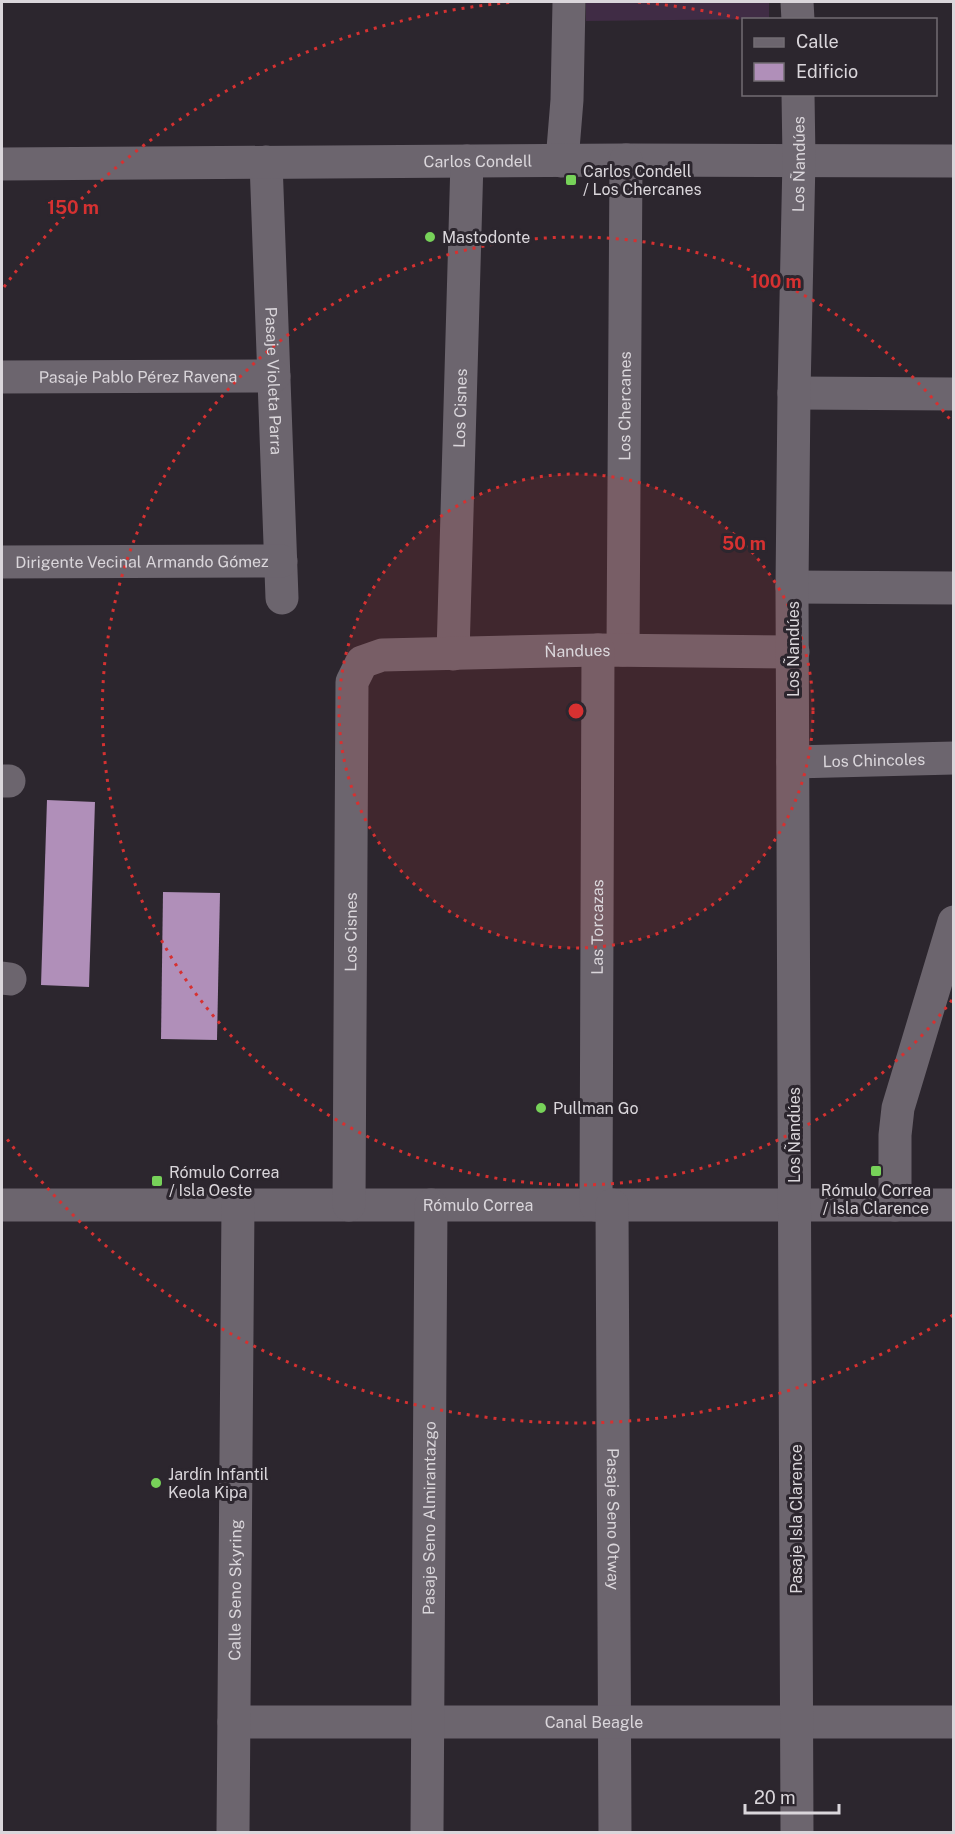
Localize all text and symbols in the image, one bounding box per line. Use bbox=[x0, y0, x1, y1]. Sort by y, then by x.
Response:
legend bbox=[742, 18, 937, 96]
text: Calle bbox=[796, 31, 839, 52]
text: Edificio bbox=[796, 61, 858, 82]
street label: Los Ñandúes bbox=[788, 116, 809, 212]
street label: Carlos Condell bbox=[424, 151, 533, 171]
place label: Carlos Condell / Los Chercanes bbox=[583, 162, 702, 199]
marker: Carlos Condell / Los Chercanes bbox=[564, 173, 578, 187]
text: 150 m bbox=[47, 197, 99, 218]
place label: Mastodonte bbox=[442, 228, 530, 247]
marker: Mastodonte bbox=[423, 230, 437, 244]
text: 100 m bbox=[750, 271, 802, 292]
street label: Pasaje Violeta Parra bbox=[262, 306, 286, 455]
street label: Los Chercanes bbox=[615, 351, 634, 461]
street label: Pasaje Pablo Pérez Ravena bbox=[39, 367, 237, 386]
street label: Los Cisnes bbox=[449, 368, 471, 448]
text: 50 m bbox=[722, 533, 766, 554]
street label: Dirigente Vecinal Armando Gómez bbox=[15, 552, 269, 571]
street label: Los Ñandúes bbox=[783, 601, 803, 697]
street label: Ñandues bbox=[544, 640, 611, 661]
centre of rings bbox=[566, 701, 586, 721]
street label: Los Chincoles bbox=[822, 749, 926, 771]
street label: Las Torcazas bbox=[587, 879, 607, 975]
street label: Los Cisnes bbox=[341, 892, 360, 972]
street label: Los Ñandúes bbox=[784, 1087, 804, 1183]
place label: Pullman Go bbox=[553, 1099, 638, 1118]
marker: Pullman Go bbox=[534, 1101, 548, 1115]
place label: Rómulo Correa / Isla Oeste bbox=[169, 1163, 279, 1200]
marker: Rómulo Correa / Isla Clarence bbox=[869, 1164, 883, 1178]
marker: Rómulo Correa / Isla Oeste bbox=[150, 1174, 164, 1188]
place label: Rómulo Correa / Isla Clarence bbox=[821, 1181, 931, 1218]
street label: Rómulo Correa bbox=[423, 1196, 533, 1215]
street label: Pasaje Seno Almirantazgo bbox=[419, 1421, 439, 1615]
street label: Pasaje Isla Clarence bbox=[787, 1444, 806, 1594]
street label: Pasaje Seno Otway bbox=[604, 1448, 623, 1591]
place label: Jardín Infantil Keola Kipa bbox=[168, 1465, 269, 1502]
marker: Jardín Infantil Keola Kipa bbox=[149, 1476, 163, 1490]
street label: Calle Seno Skyring bbox=[225, 1519, 245, 1661]
street label: Canal Beagle bbox=[545, 1713, 643, 1732]
scale bar bbox=[745, 1777, 840, 1815]
text: 20 m bbox=[754, 1787, 796, 1808]

